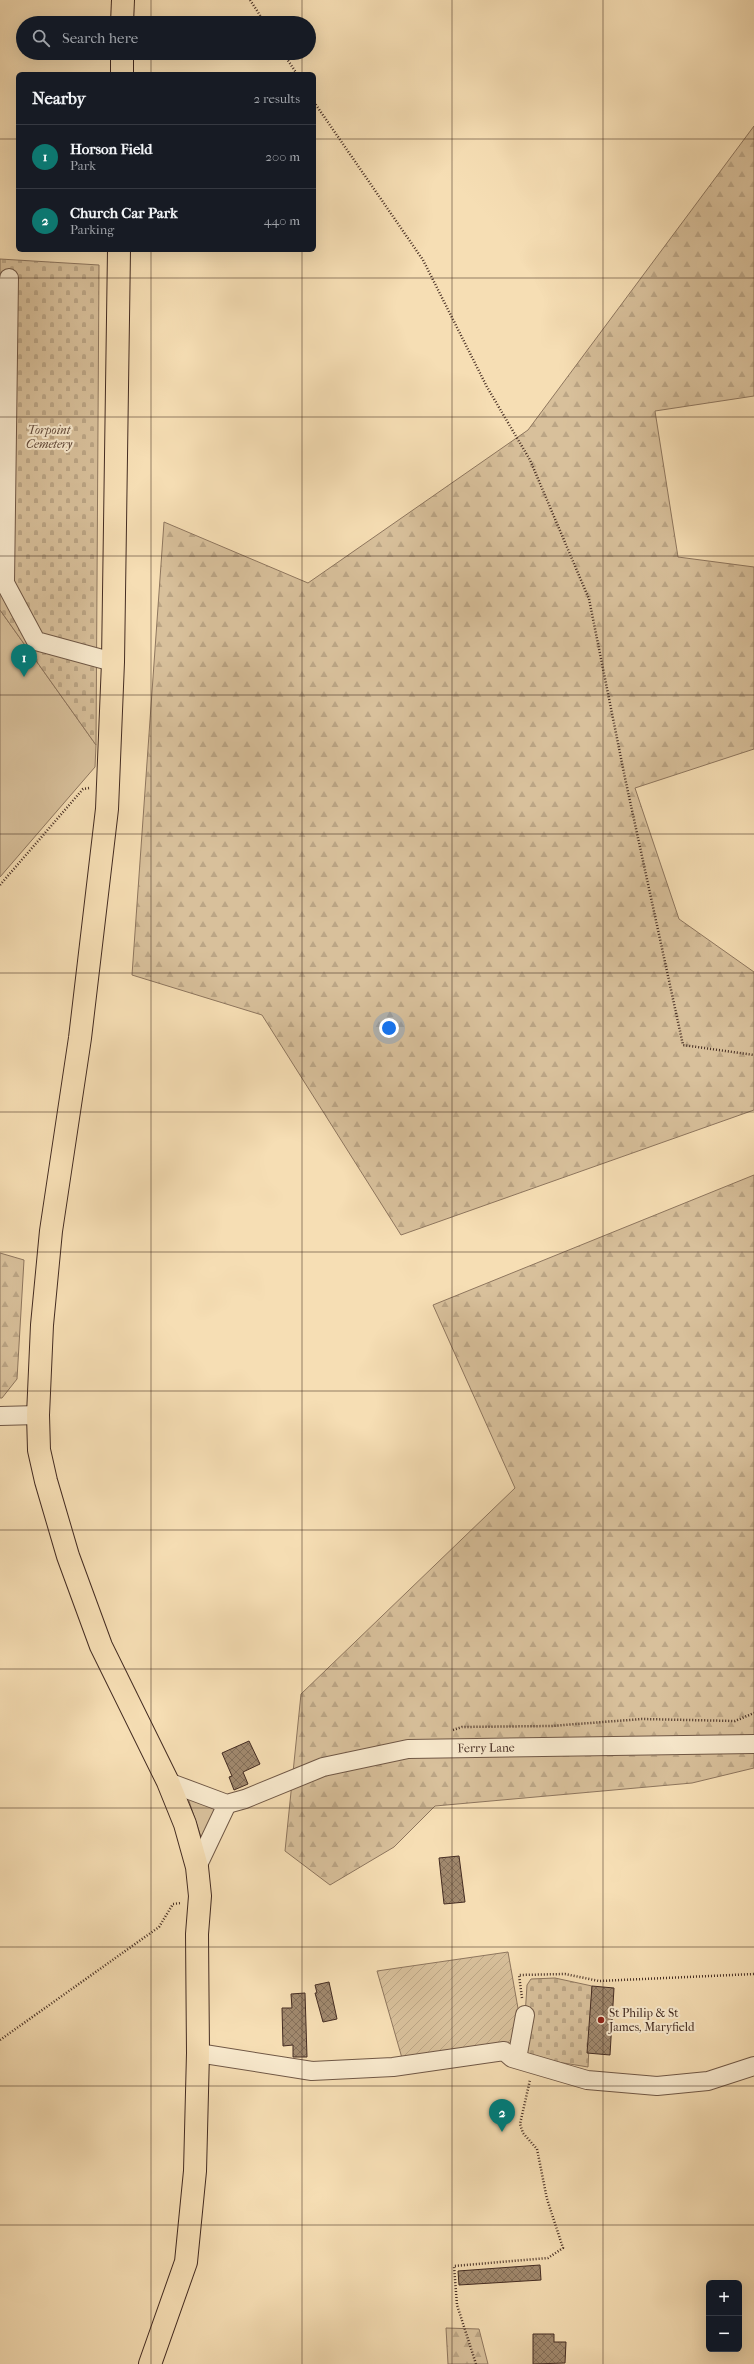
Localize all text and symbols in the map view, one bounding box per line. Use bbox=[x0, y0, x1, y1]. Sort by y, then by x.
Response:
search box bbox=[16, 16, 316, 60]
icon: search bbox=[30, 27, 52, 49]
text: Search here bbox=[62, 29, 138, 47]
text: Nearby bbox=[32, 88, 86, 108]
text: 2 results bbox=[254, 91, 300, 106]
text: Horson Field bbox=[70, 140, 152, 158]
text: 1 bbox=[43, 149, 47, 164]
text: 200 m bbox=[265, 149, 300, 164]
text: Park bbox=[70, 158, 96, 173]
text: Church Car Park bbox=[70, 204, 178, 222]
text: 2 bbox=[42, 213, 48, 228]
text: 440 m bbox=[264, 213, 300, 228]
text: Parking bbox=[70, 222, 114, 237]
park label: Torpoint Cemetery bbox=[26, 423, 73, 451]
pin: 1 bbox=[11, 644, 37, 677]
your location bbox=[379, 1018, 399, 1038]
street label: Ferry Lane bbox=[457, 1740, 515, 1755]
place label: St Philip & St James, Maryfield bbox=[608, 2006, 695, 2034]
marker: St Philip & St James, Maryfield bbox=[596, 2015, 606, 2025]
pin: 2 bbox=[489, 2099, 515, 2132]
map controls bbox=[706, 2280, 742, 2352]
button: + bbox=[706, 2280, 742, 2316]
button: − bbox=[706, 2316, 742, 2352]

